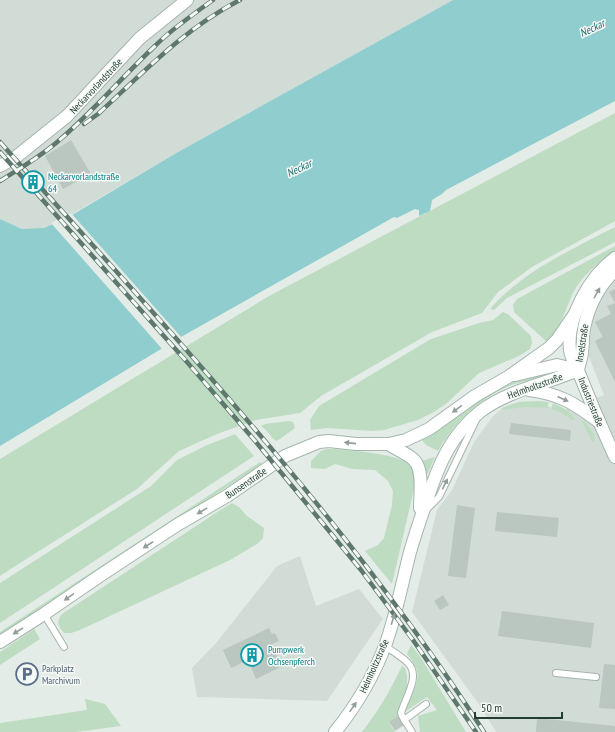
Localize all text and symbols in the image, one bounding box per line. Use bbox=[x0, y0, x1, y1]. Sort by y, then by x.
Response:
water label: Neckar bbox=[577, 15, 609, 40]
street label: Neckarvorlandstraße bbox=[67, 55, 125, 117]
water label: Neckar bbox=[284, 155, 316, 180]
building icon: Neckarvorlandstraße 64 bbox=[20, 169, 46, 195]
place label: Neckarvorlandstraße 64 bbox=[48, 170, 119, 195]
one-way arrow bbox=[594, 287, 601, 299]
street label: Inselstraße bbox=[573, 323, 591, 363]
street label: Helmholtzstraße bbox=[506, 370, 564, 402]
street label: Industriestraße bbox=[575, 375, 607, 429]
one-way arrow bbox=[557, 396, 569, 402]
one-way arrow bbox=[452, 405, 463, 413]
one-way arrow bbox=[344, 440, 356, 446]
street label: Bunsenstraße bbox=[223, 464, 269, 502]
one-way arrow bbox=[442, 478, 448, 490]
one-way arrow bbox=[196, 507, 208, 514]
one-way arrow bbox=[143, 541, 153, 549]
one-way arrow bbox=[64, 593, 74, 601]
one-way arrow bbox=[390, 612, 396, 624]
one-way arrow bbox=[12, 627, 23, 634]
street label: Helmholtzstraße bbox=[356, 637, 392, 695]
building icon: Pumpwerk Ochsenpferch bbox=[239, 642, 265, 668]
place label: Pumpwerk Ochsenpferch bbox=[268, 643, 315, 668]
parking icon: Parkplatz Marchivum bbox=[14, 661, 40, 687]
place label: Parkplatz Marchivum bbox=[42, 662, 80, 687]
scale bar bbox=[475, 694, 562, 720]
text: 50 m bbox=[481, 700, 502, 715]
one-way arrow bbox=[349, 702, 357, 713]

